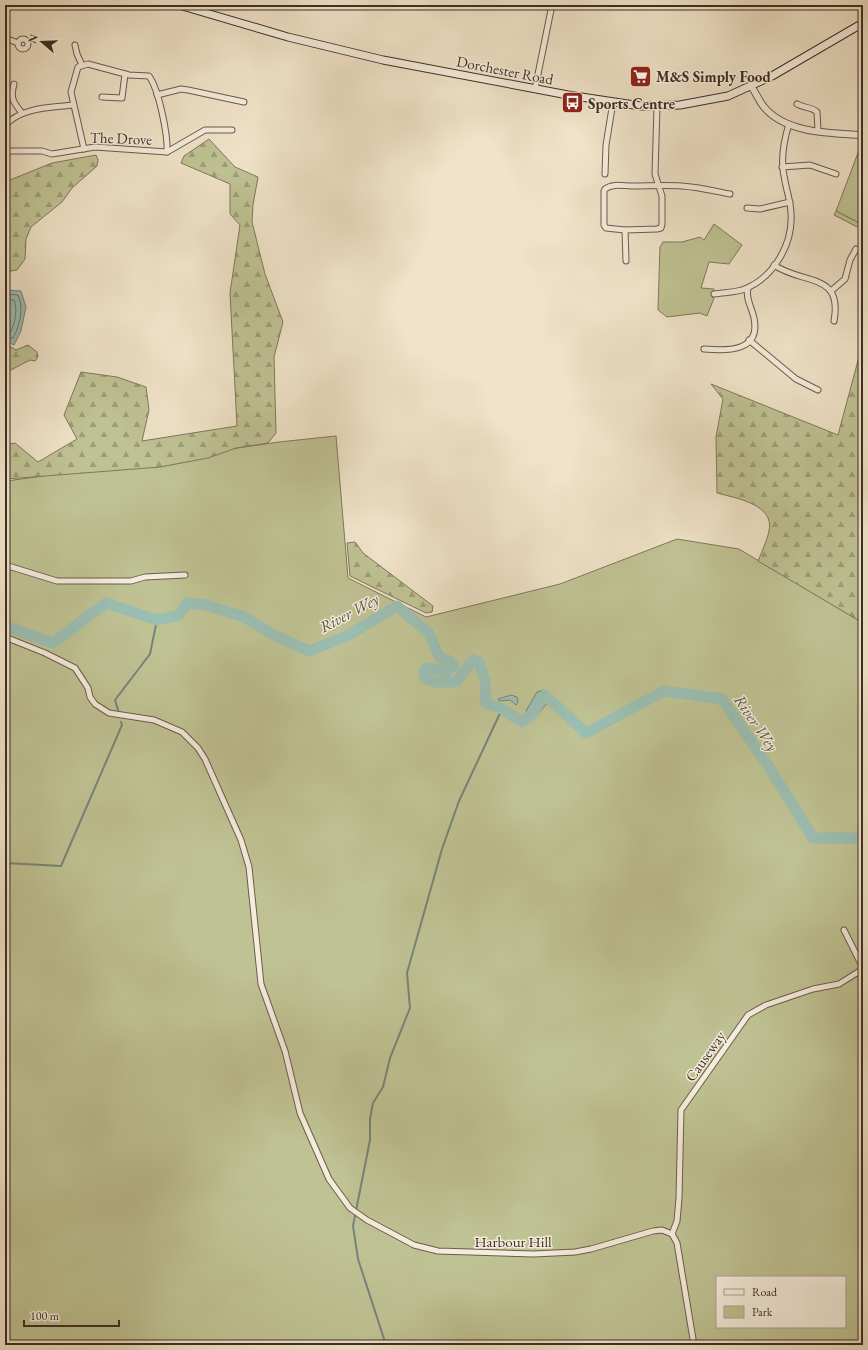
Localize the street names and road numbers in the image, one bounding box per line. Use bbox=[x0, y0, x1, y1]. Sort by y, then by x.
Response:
street label: Dorchester Road bbox=[455, 51, 555, 89]
street label: The Drove bbox=[90, 127, 153, 149]
street label: Causeway bbox=[681, 1027, 730, 1085]
street label: Harbour Hill bbox=[474, 1232, 552, 1251]

